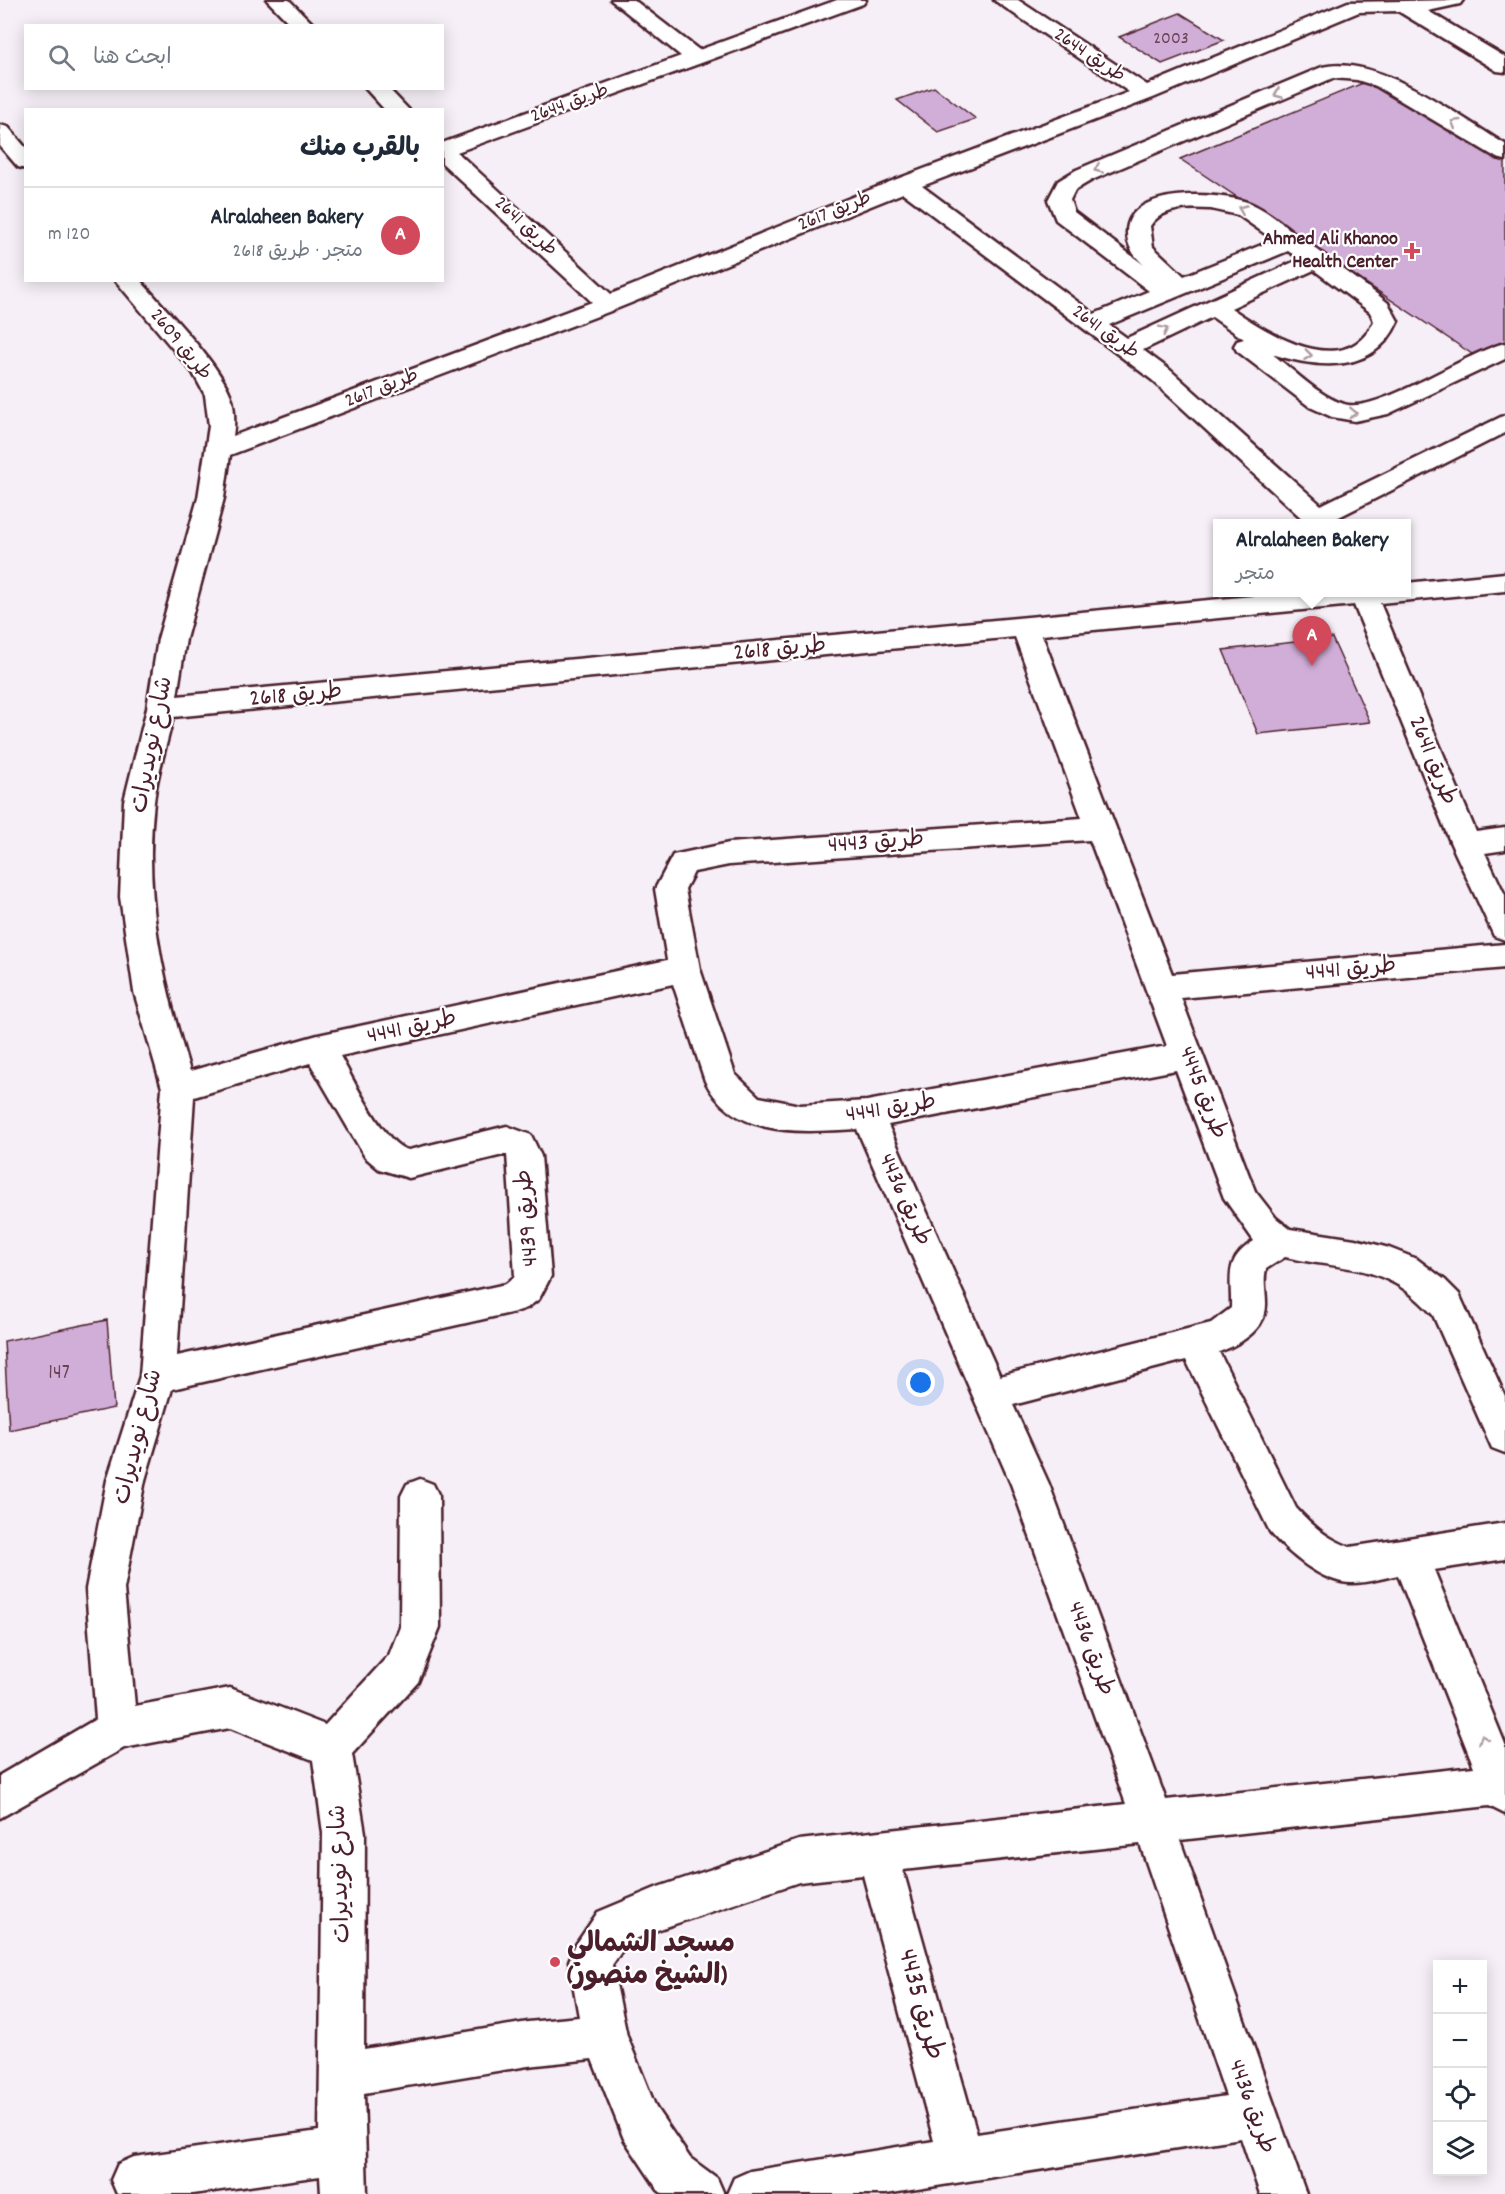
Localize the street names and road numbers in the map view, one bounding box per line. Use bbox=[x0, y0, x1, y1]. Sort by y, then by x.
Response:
street label: طريق 2644 bbox=[1047, 22, 1131, 90]
street label: طريق 2644 bbox=[527, 77, 613, 131]
street label: طريق 2617 bbox=[794, 185, 876, 239]
street label: طريق 2641 bbox=[487, 190, 563, 264]
street label: طريق 2641 bbox=[1065, 299, 1145, 367]
street label: طريق 2609 bbox=[142, 303, 218, 387]
street label: طريق 2617 bbox=[341, 362, 423, 416]
street label: طريق 2618 bbox=[732, 629, 828, 671]
street label: شارع نويديرات bbox=[123, 674, 183, 816]
street label: طريق 2618 bbox=[248, 675, 344, 717]
street label: طريق 2641 bbox=[1399, 711, 1465, 811]
street label: طريق 4443 bbox=[827, 823, 925, 863]
street label: طريق 4441 bbox=[1304, 949, 1398, 991]
street label: طريق 4441 bbox=[364, 1002, 460, 1054]
street label: طريق 4445 bbox=[1169, 1042, 1235, 1144]
street label: طريق 4441 bbox=[843, 1085, 939, 1133]
street label: طريق 4436 bbox=[868, 1148, 940, 1252]
street label: طريق 4439 bbox=[508, 1168, 548, 1268]
street label: شارع نويديرات bbox=[106, 1366, 172, 1508]
street label: طريق 4436 bbox=[1057, 1597, 1123, 1701]
street label: شارع نويديرات bbox=[322, 1804, 360, 1944]
street label: طريق 4435 bbox=[885, 1945, 953, 2065]
street label: طريق 4436 bbox=[1218, 2055, 1284, 2159]

